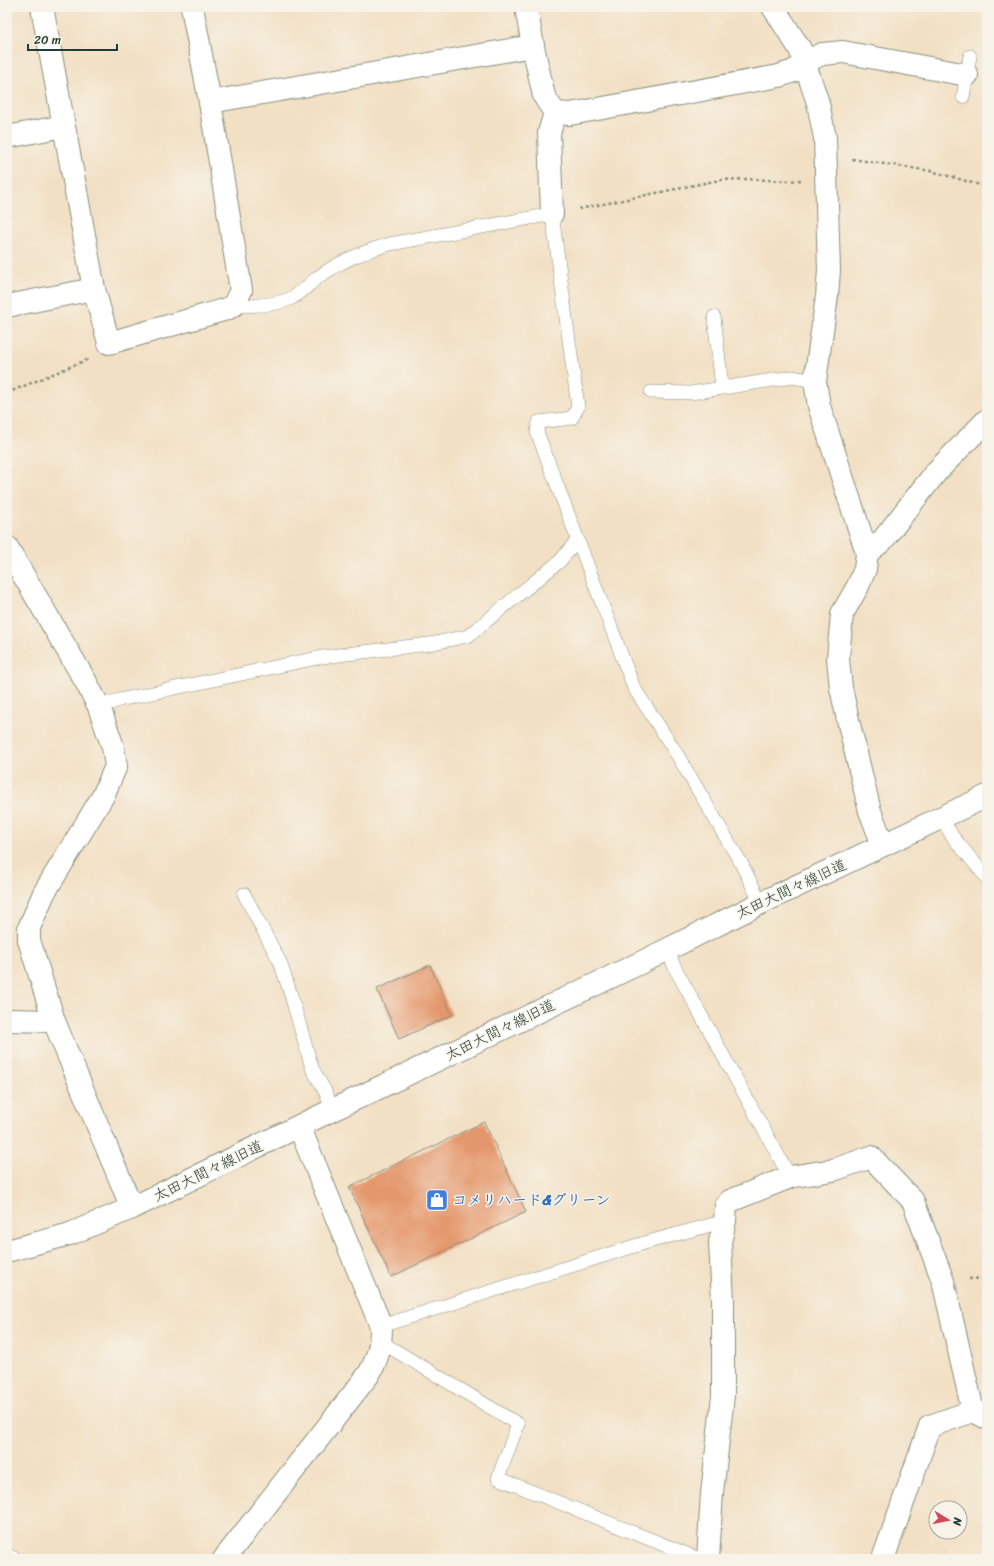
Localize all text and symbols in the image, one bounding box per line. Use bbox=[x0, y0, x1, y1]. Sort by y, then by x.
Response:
scale bar bbox=[28, 26, 117, 52]
text: 20 m bbox=[34, 29, 61, 51]
street label: 太田大間々線旧道 bbox=[731, 852, 851, 926]
street label: 太田大間々線旧道 bbox=[440, 992, 560, 1068]
street label: 太田大間々線旧道 bbox=[148, 1133, 268, 1209]
shop icon: コメリハード&グリーン bbox=[424, 1187, 450, 1213]
place label: コメリハード&グリーン bbox=[452, 1187, 611, 1213]
north arrow bbox=[928, 1500, 968, 1540]
text: N bbox=[947, 1515, 968, 1527]

